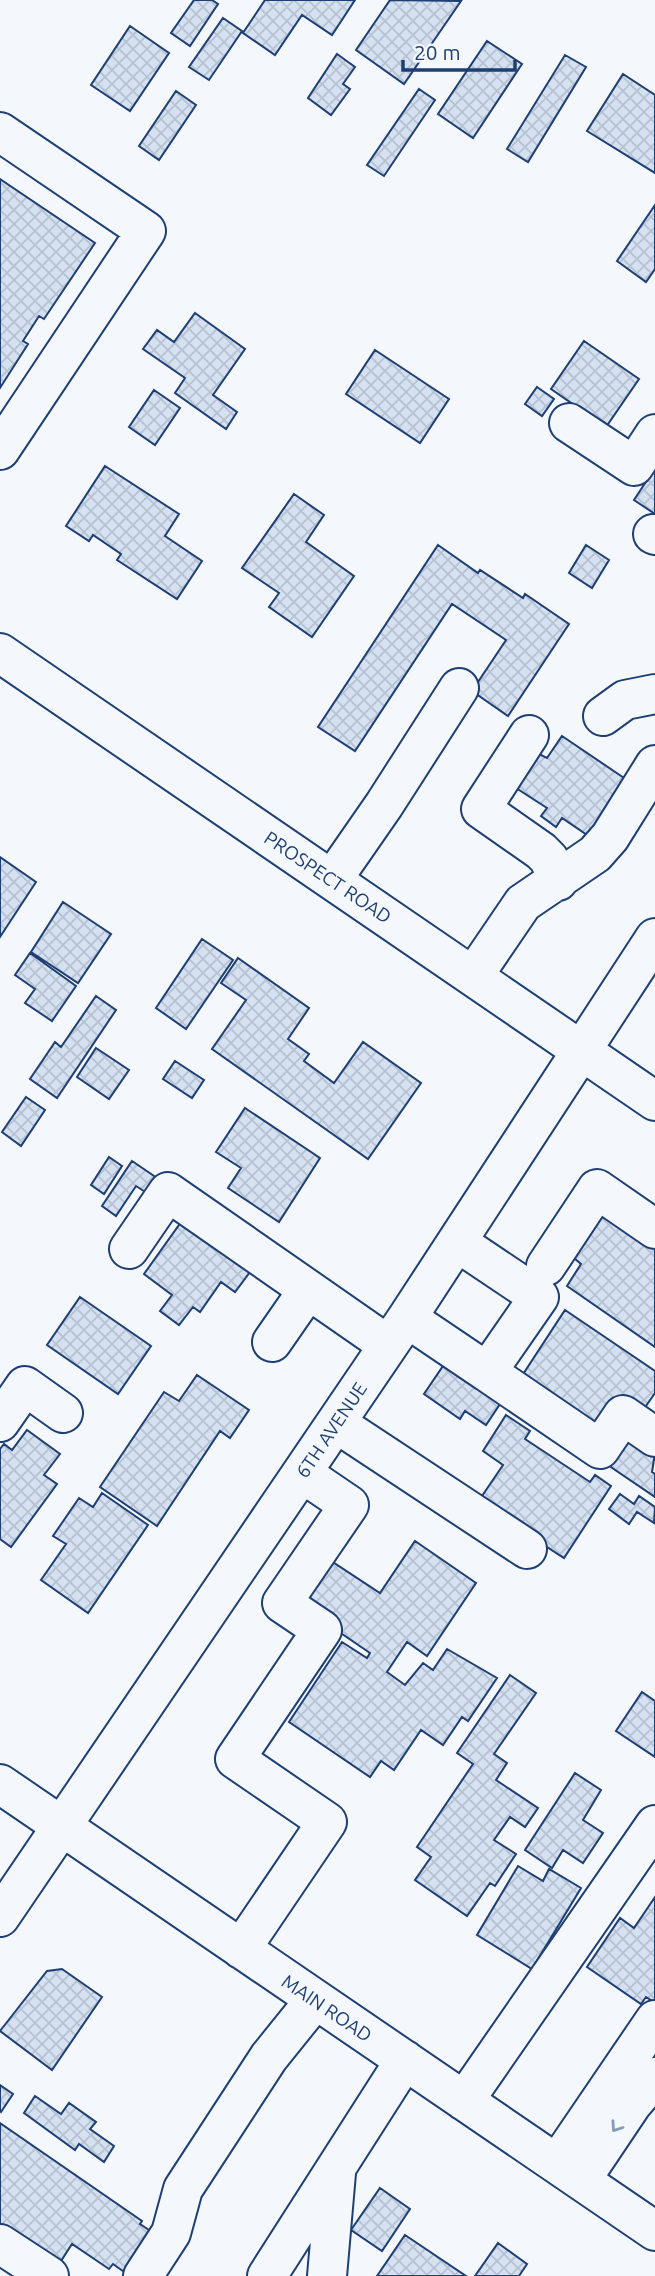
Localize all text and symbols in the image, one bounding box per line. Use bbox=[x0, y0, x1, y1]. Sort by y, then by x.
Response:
scale bar bbox=[403, 28, 515, 72]
text: 20 m bbox=[414, 40, 461, 64]
street label: PROSPECT ROAD bbox=[260, 826, 396, 928]
street label: 6TH AVENUE bbox=[291, 1378, 371, 1482]
street label: MAIN ROAD bbox=[278, 1970, 376, 2046]
one-way arrow bbox=[612, 2119, 624, 2132]

